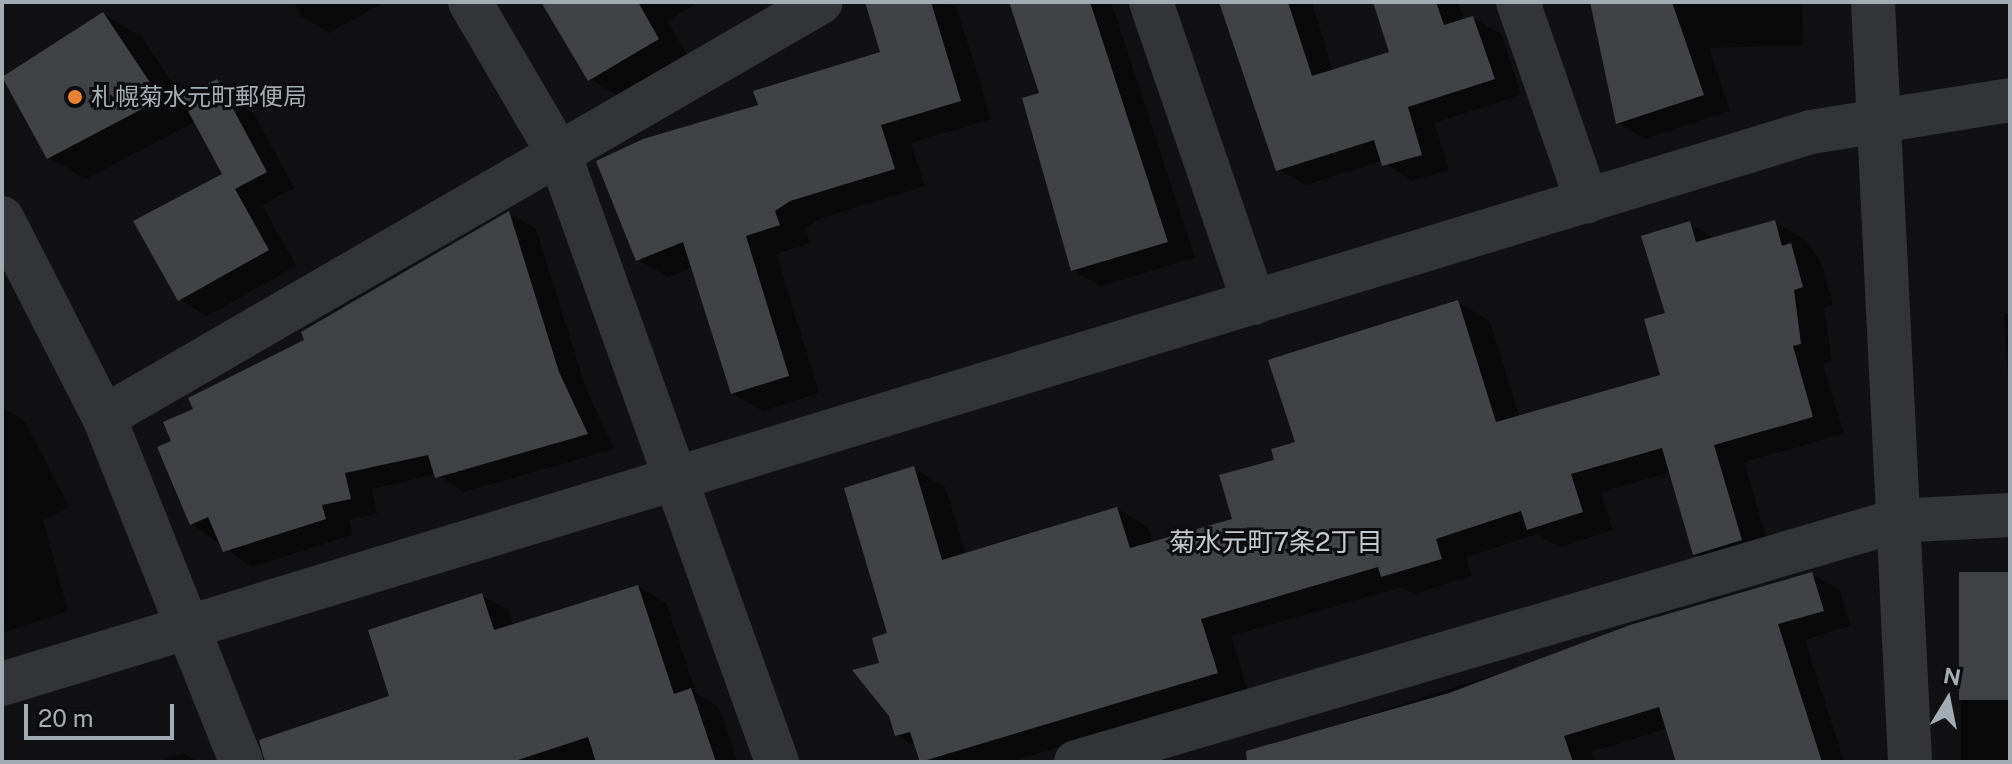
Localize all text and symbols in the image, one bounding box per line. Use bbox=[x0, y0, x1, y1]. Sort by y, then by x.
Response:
place label: 札幌菊水元町郵便局 bbox=[91, 83, 307, 111]
marker: 札幌菊水元町郵便局 bbox=[66, 88, 84, 106]
district label: 菊水元町7条2丁目 bbox=[1169, 526, 1383, 558]
north arrow bbox=[1908, 660, 1988, 740]
text: N bbox=[1941, 662, 1963, 691]
scale bar bbox=[28, 688, 178, 738]
text: 20 m bbox=[38, 704, 94, 732]

